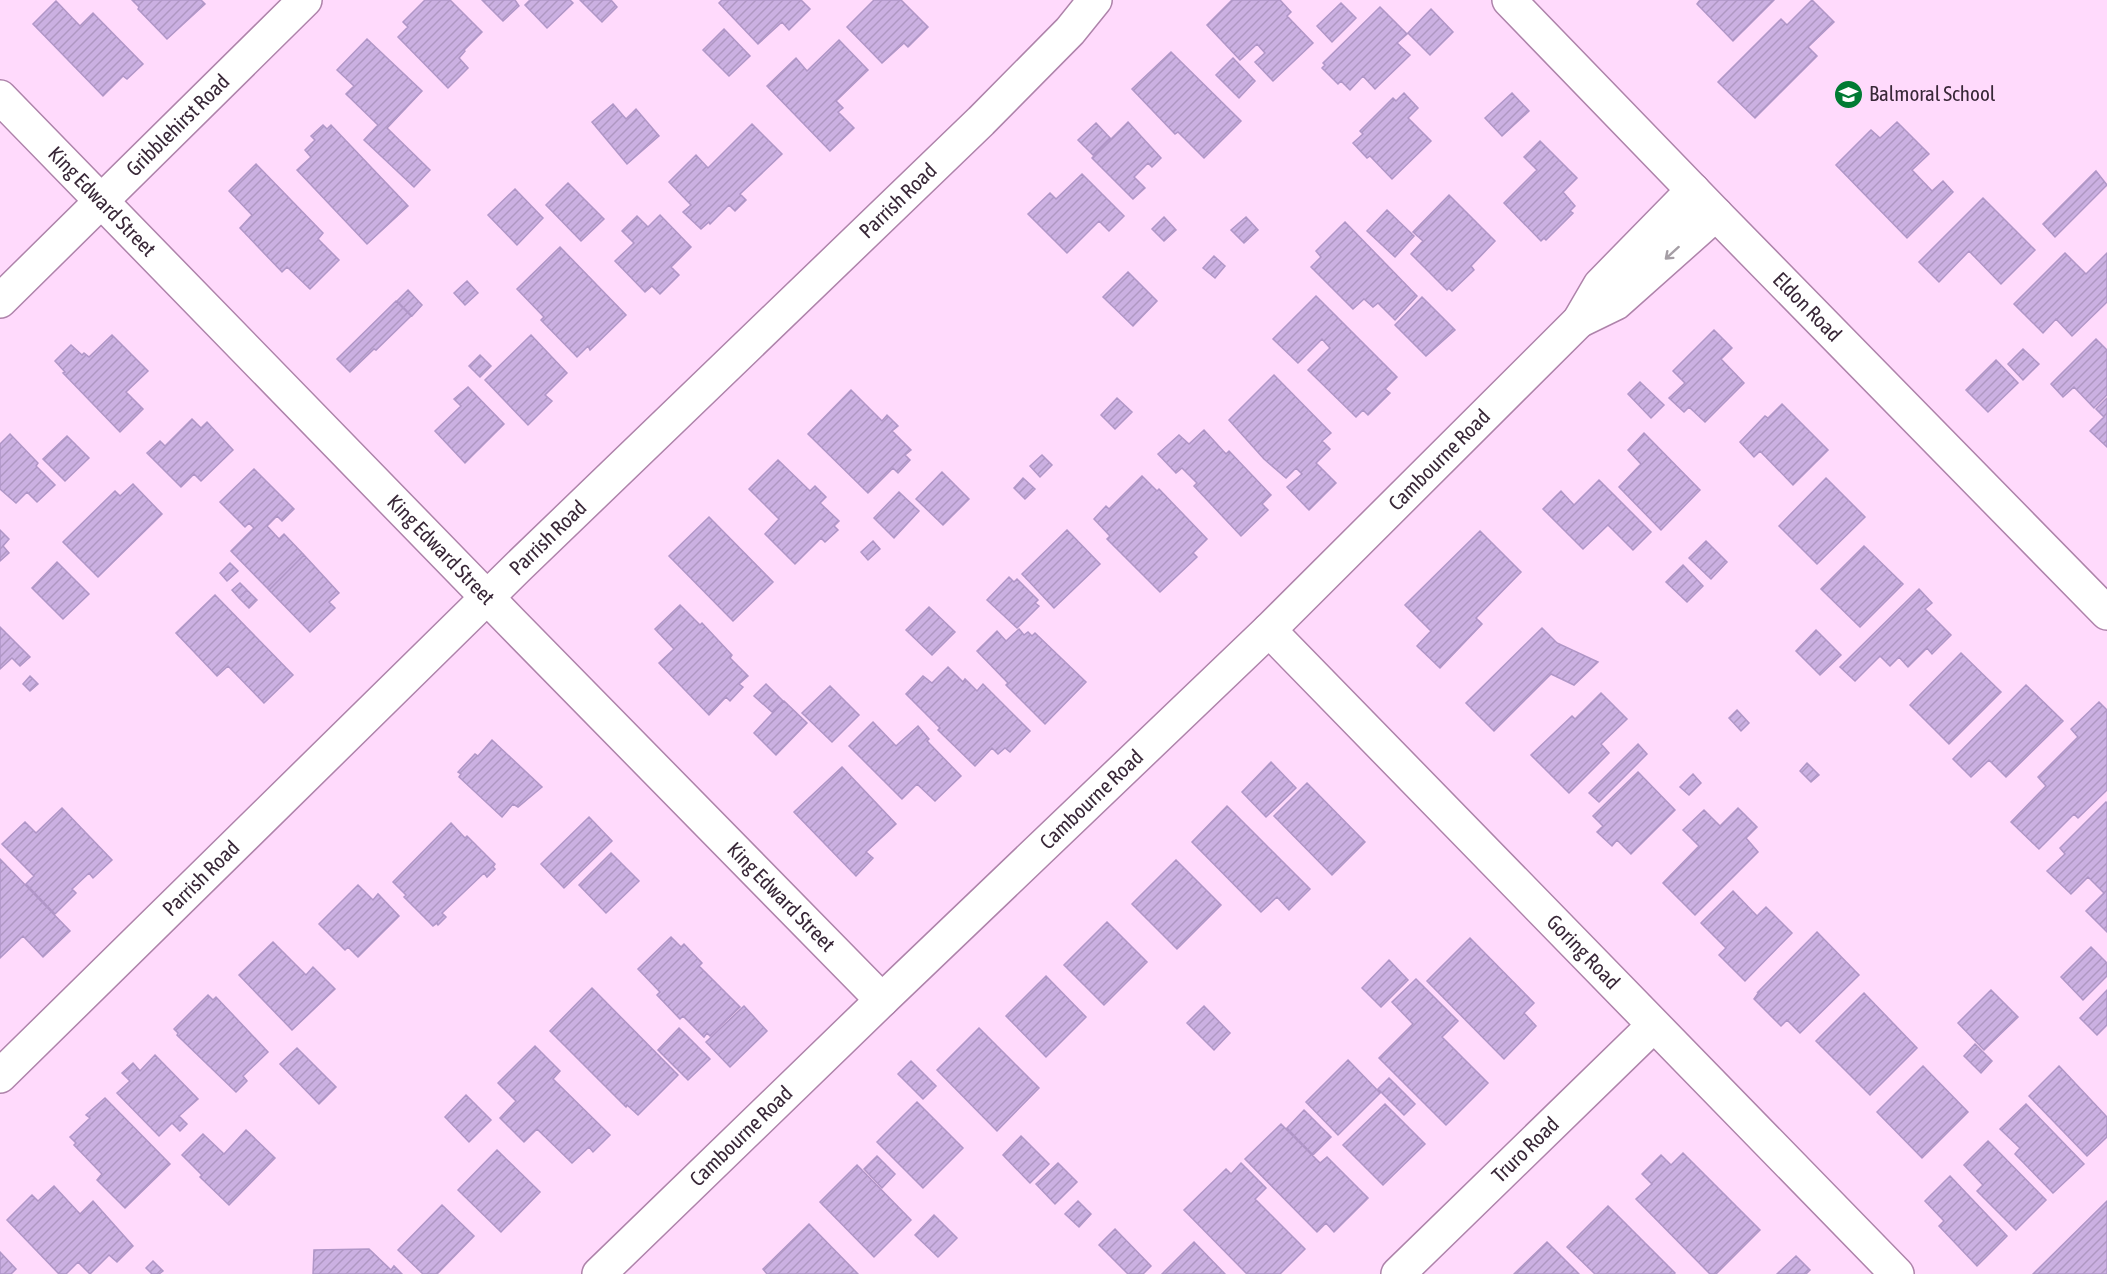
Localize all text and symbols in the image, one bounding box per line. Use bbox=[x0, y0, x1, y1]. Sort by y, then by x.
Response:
street label: Gribblehirst Road bbox=[121, 69, 234, 181]
school or university icon: Balmoral School bbox=[1832, 78, 1864, 110]
place label: Balmoral School bbox=[1869, 81, 1996, 105]
street label: King Edward Street bbox=[44, 141, 161, 261]
street label: Parrish Road bbox=[854, 158, 941, 243]
one-way arrow bbox=[1665, 246, 1680, 260]
street label: Eldon Road bbox=[1769, 267, 1847, 346]
street label: Cambourne Road bbox=[1383, 404, 1494, 515]
street label: King Edward Street bbox=[383, 489, 500, 609]
street label: Parrish Road bbox=[504, 495, 591, 580]
street label: Cambourne Road bbox=[1035, 744, 1147, 854]
street label: Parrish Road bbox=[157, 835, 244, 920]
street label: King Edward Street bbox=[723, 837, 840, 956]
street label: Goring Road bbox=[1542, 909, 1625, 994]
street label: Cambourne Road bbox=[684, 1081, 797, 1191]
street label: Truro Road bbox=[1487, 1112, 1563, 1187]

